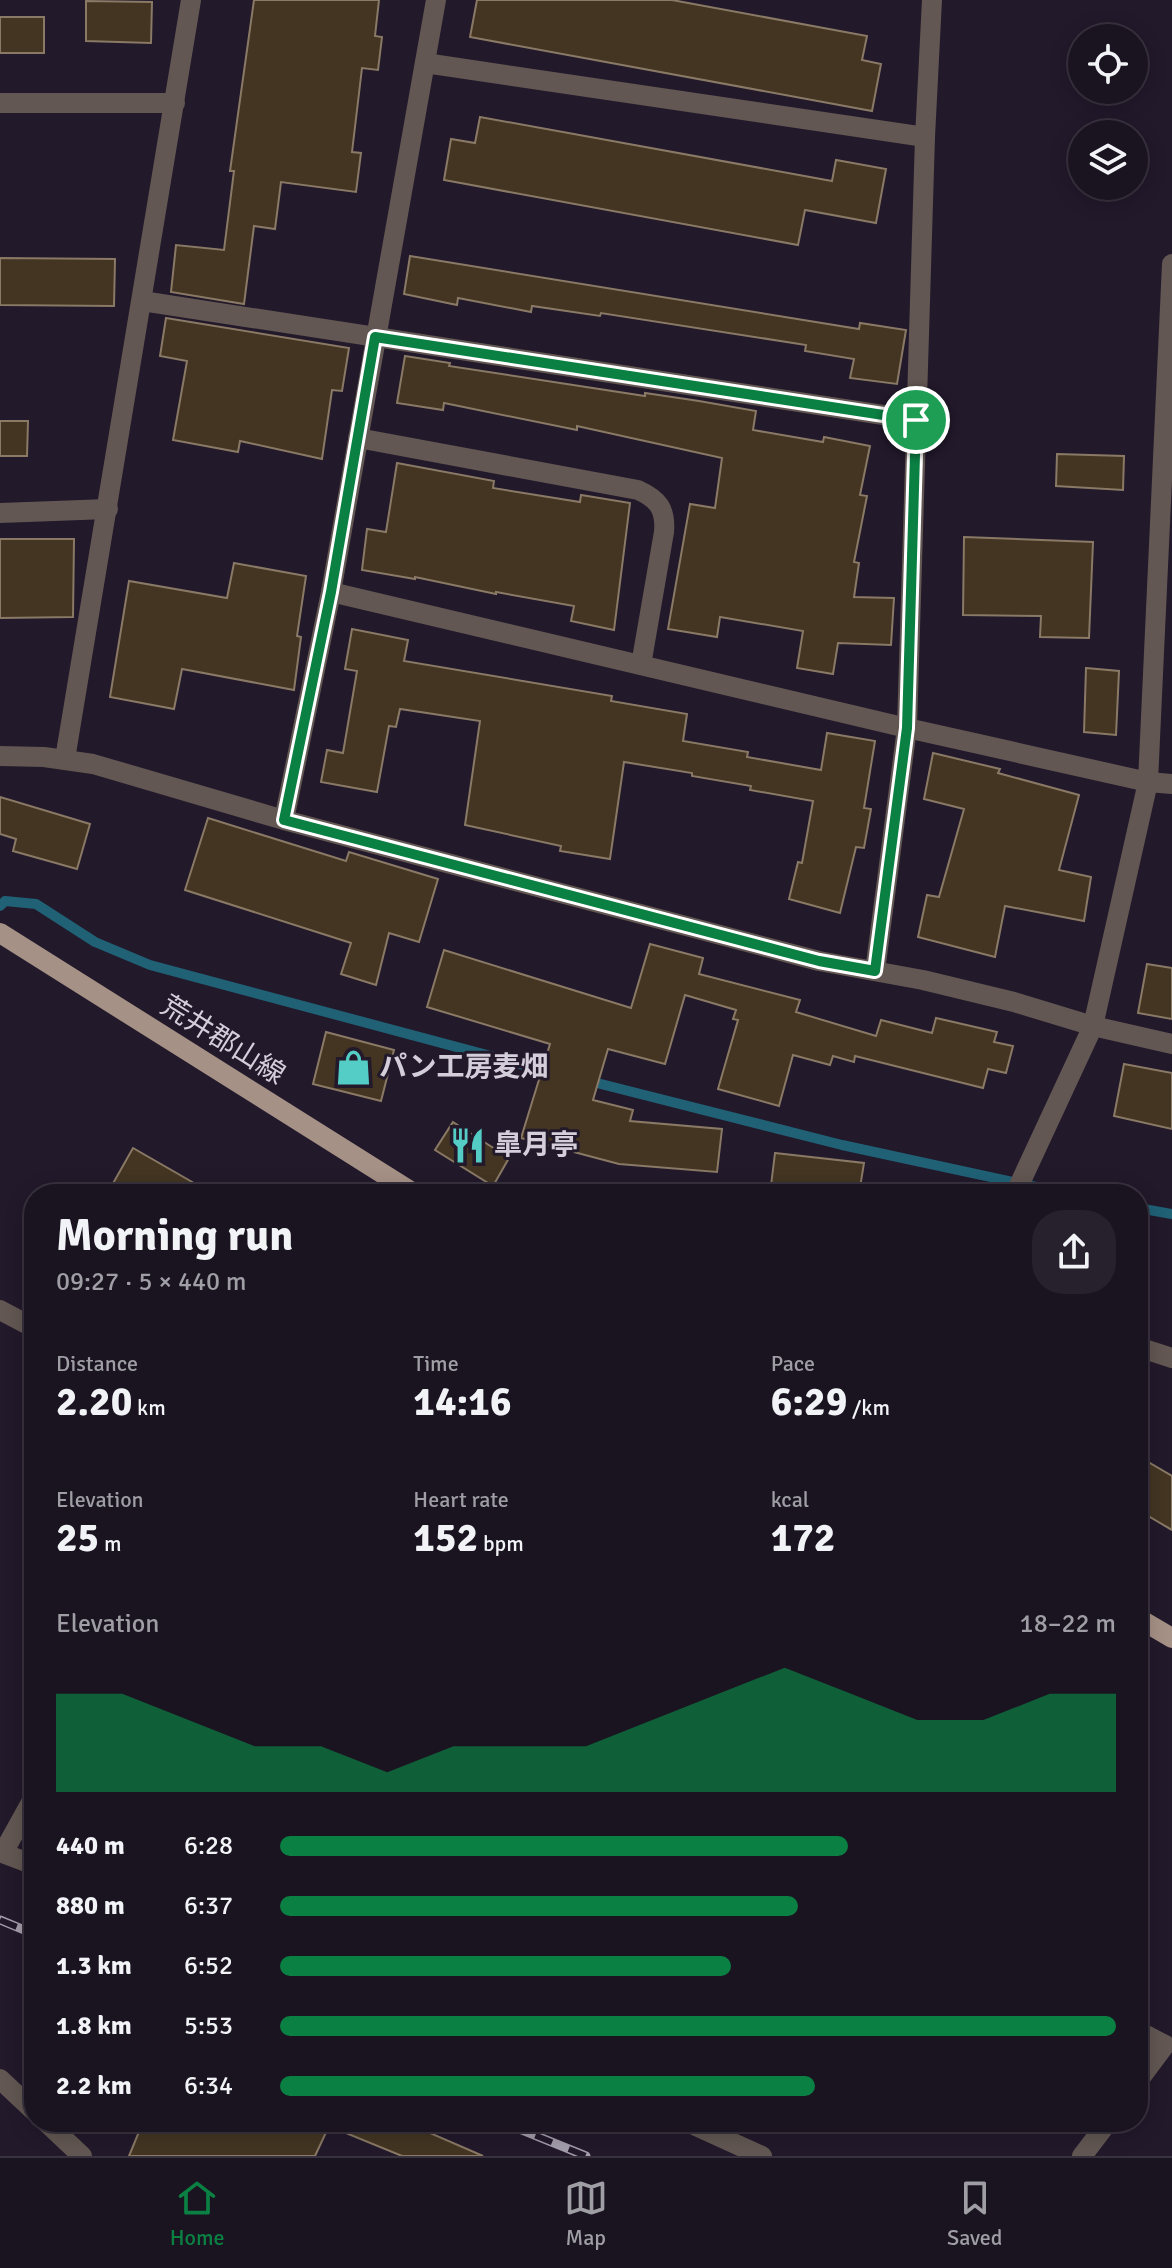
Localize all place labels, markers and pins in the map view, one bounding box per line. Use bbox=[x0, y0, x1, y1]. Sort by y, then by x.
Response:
pin bbox=[882, 386, 950, 454]
shop icon: パン工房麦畑 bbox=[334, 1048, 372, 1086]
place label: パン工房麦畑 bbox=[379, 1050, 548, 1084]
restaurant icon: 皐月亭 bbox=[449, 1126, 487, 1164]
place label: 皐月亭 bbox=[494, 1128, 578, 1162]

